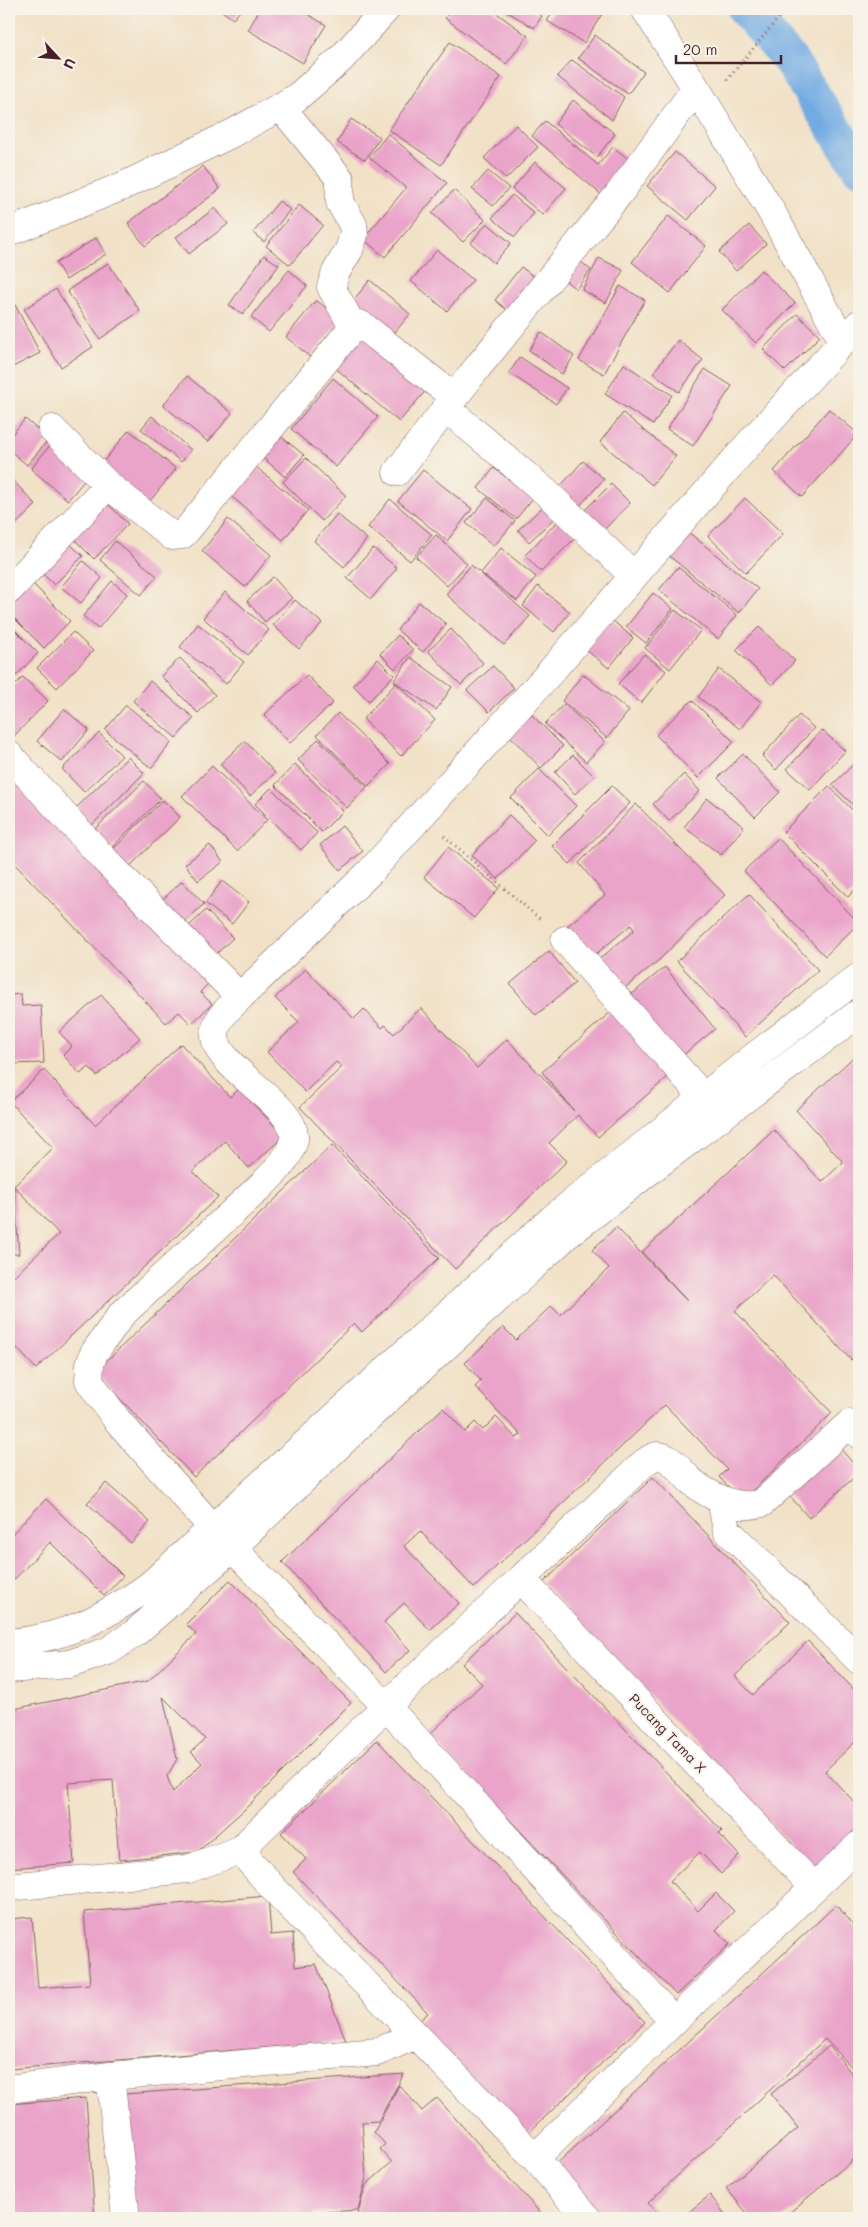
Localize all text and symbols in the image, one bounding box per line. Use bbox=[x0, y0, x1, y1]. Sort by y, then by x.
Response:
north arrow bbox=[32, 32, 82, 82]
scale bar bbox=[676, 32, 780, 64]
text: 20 m bbox=[683, 39, 717, 59]
text: U bbox=[59, 55, 81, 73]
street label: Pucang Tama X bbox=[625, 1689, 711, 1777]

